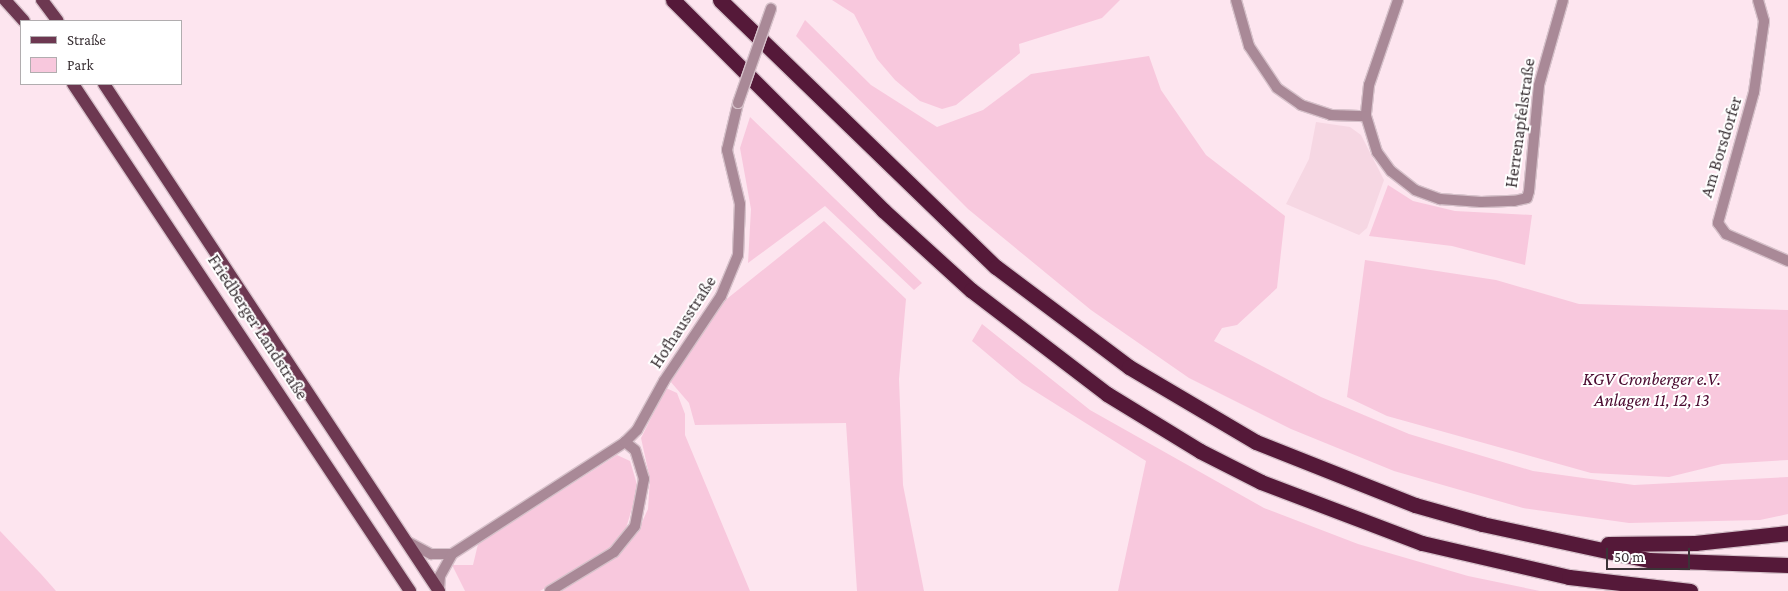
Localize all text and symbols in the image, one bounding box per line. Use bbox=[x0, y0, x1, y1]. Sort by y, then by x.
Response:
legend bbox=[20, 20, 182, 85]
text: Straße bbox=[67, 32, 106, 48]
text: Park bbox=[67, 57, 94, 73]
street label: Herrenapfelstraße bbox=[1500, 57, 1540, 189]
street label: Am Borsdorfer bbox=[1695, 94, 1747, 200]
street label: Friedberger Landstraße bbox=[203, 250, 313, 404]
street label: Hofhausstraße bbox=[645, 272, 721, 372]
park label: KGV Cronberger e.V. Anlagen 11, 12, 13 bbox=[1583, 369, 1721, 412]
scale bar bbox=[1608, 538, 1692, 570]
text: 50 m bbox=[1614, 549, 1644, 565]

